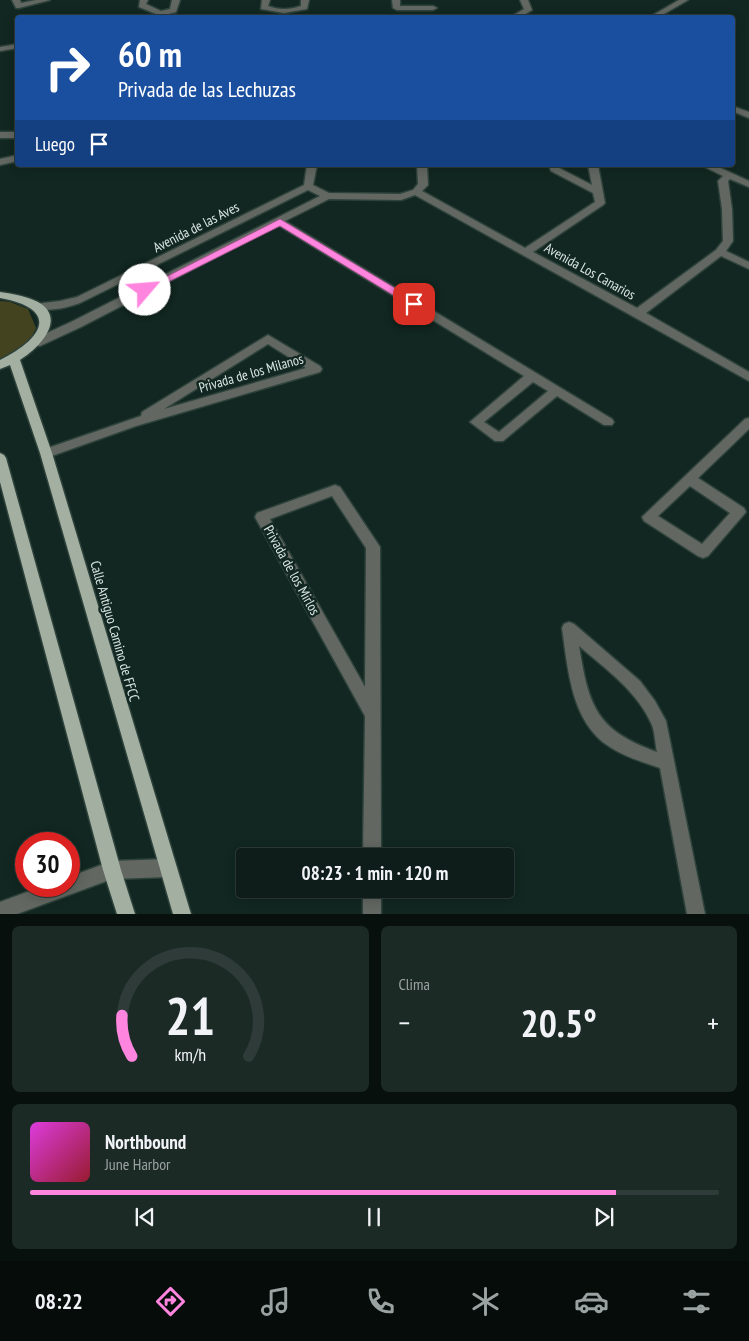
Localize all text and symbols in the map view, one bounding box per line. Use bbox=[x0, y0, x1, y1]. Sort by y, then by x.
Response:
text: 60 m bbox=[118, 31, 182, 77]
icon: right bbox=[35, 35, 100, 100]
text: Privada de las Lechuzas bbox=[118, 75, 296, 103]
icon: arrive bbox=[85, 130, 113, 158]
text: Luego bbox=[35, 132, 75, 156]
street label: Avenida de las Aves bbox=[150, 197, 242, 256]
street label: Avenida Los Canarios bbox=[541, 239, 639, 304]
position arrow bbox=[118, 263, 170, 315]
pin bbox=[393, 283, 435, 325]
icon: arrive bbox=[400, 290, 428, 318]
street label: Privada de los Milanos bbox=[197, 349, 306, 397]
street label: Privada de los Mirlos bbox=[260, 522, 324, 618]
street label: Calle Antiguo Camino de FFCC bbox=[86, 559, 144, 704]
speed limit sign: 30 bbox=[15, 832, 80, 897]
text: 08:23 · 1 min · 120 m bbox=[302, 861, 448, 885]
text: Clima bbox=[399, 974, 430, 994]
text: 21 bbox=[165, 982, 215, 1049]
text: 20.5° bbox=[521, 998, 597, 1047]
text: − bbox=[399, 1004, 410, 1041]
text: + bbox=[707, 1004, 719, 1041]
text: km/h bbox=[174, 1043, 206, 1066]
text: Northbound bbox=[105, 1130, 186, 1154]
text: June Harbor bbox=[105, 1154, 170, 1174]
icon: previous bbox=[131, 1203, 159, 1231]
icon: pause bbox=[360, 1203, 388, 1231]
icon: next bbox=[590, 1203, 618, 1231]
icon: directions bbox=[153, 1284, 188, 1319]
icon: music bbox=[258, 1284, 293, 1319]
icon: phone bbox=[363, 1284, 398, 1319]
icon: climate bbox=[468, 1284, 503, 1319]
icon: car bbox=[574, 1284, 609, 1319]
icon: filters bbox=[679, 1284, 714, 1319]
text: 08:22 bbox=[35, 1287, 83, 1315]

